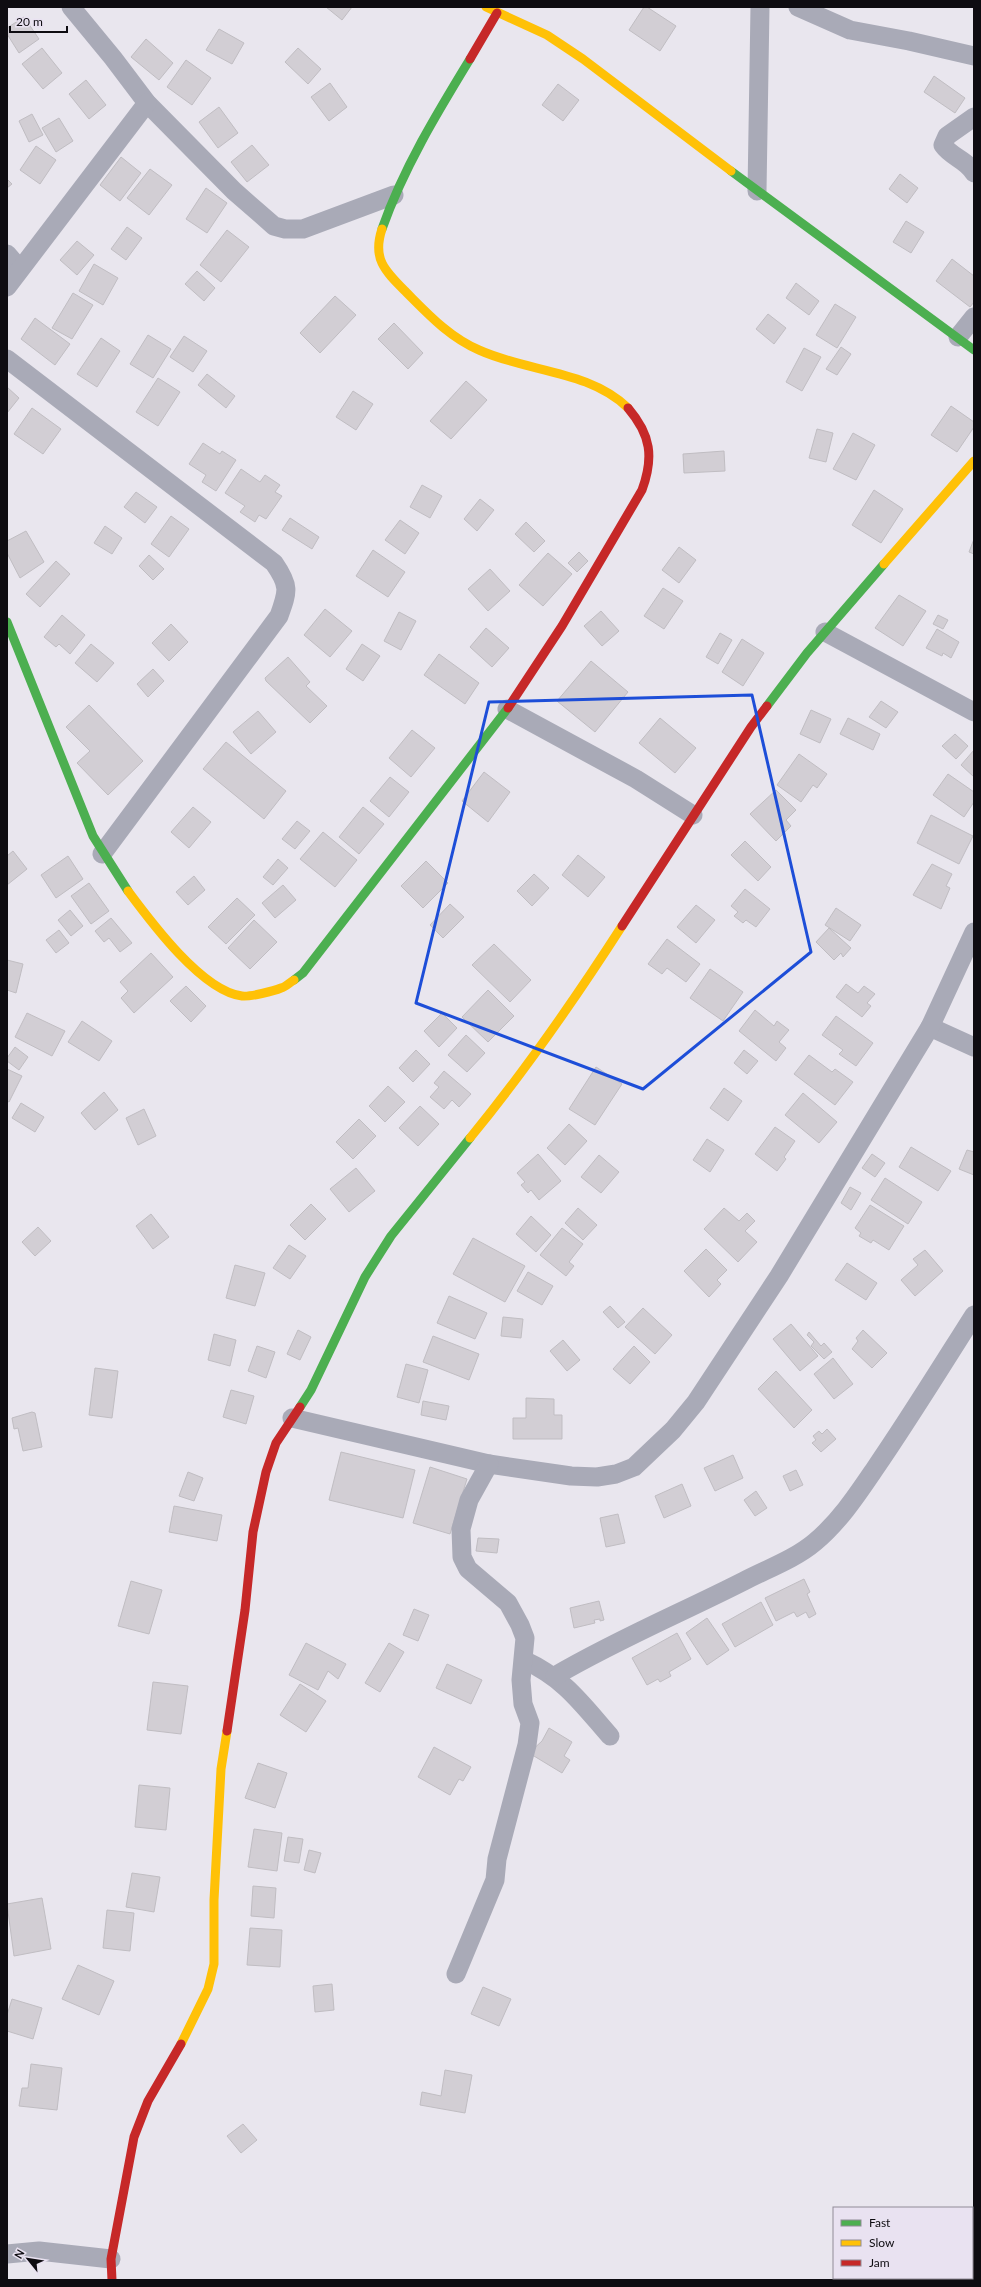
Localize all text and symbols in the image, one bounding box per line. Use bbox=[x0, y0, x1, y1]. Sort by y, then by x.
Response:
scale bar bbox=[10, 8, 67, 34]
text: 20 m bbox=[16, 14, 43, 29]
legend bbox=[833, 2207, 973, 2279]
text: Fast bbox=[869, 2215, 891, 2230]
text: Slow bbox=[869, 2235, 895, 2250]
north arrow bbox=[8, 2239, 48, 2279]
text: N bbox=[11, 2247, 27, 2261]
text: Jam bbox=[869, 2255, 890, 2270]

